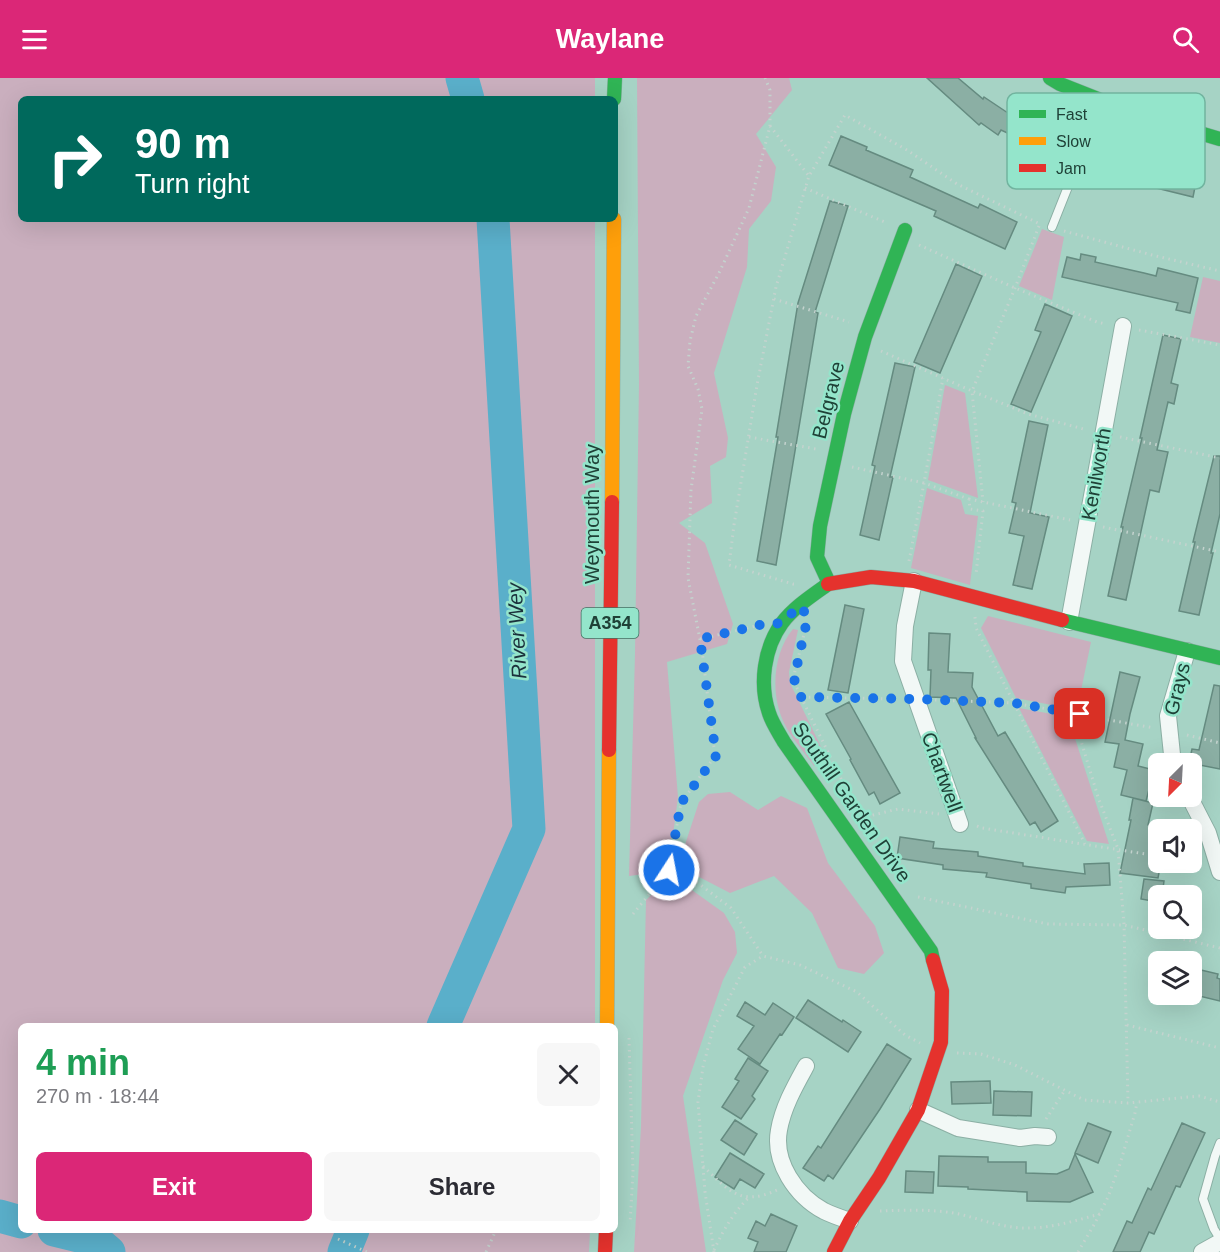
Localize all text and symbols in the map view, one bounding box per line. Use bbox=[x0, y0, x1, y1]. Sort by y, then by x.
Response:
icon: menu bbox=[18, 23, 51, 56]
icon: search bbox=[1169, 23, 1202, 56]
text: Waylane bbox=[556, 24, 664, 54]
legend bbox=[1007, 93, 1205, 189]
text: Fast bbox=[1056, 106, 1088, 123]
icon: right bbox=[36, 120, 114, 198]
text: 90 m bbox=[135, 120, 231, 167]
text: Slow bbox=[1056, 133, 1091, 150]
text: Jam bbox=[1056, 160, 1086, 177]
text: Turn right bbox=[135, 169, 250, 199]
street label: Belgrave bbox=[808, 359, 848, 441]
street label: Kenilworth bbox=[1077, 426, 1115, 522]
street label: Weymouth Way bbox=[581, 444, 603, 584]
water label: River Wey bbox=[502, 581, 531, 680]
road number: A354 bbox=[582, 608, 638, 638]
street label: Grays bbox=[1160, 660, 1194, 718]
pin bbox=[1054, 688, 1105, 739]
icon: arrive bbox=[1063, 697, 1096, 730]
street label: Southill Garden Drive bbox=[788, 718, 916, 886]
street label: Chartwell bbox=[917, 729, 967, 815]
north arrow bbox=[1148, 753, 1202, 807]
map controls bbox=[1148, 753, 1202, 1005]
button: sound bbox=[1148, 819, 1202, 873]
position arrow bbox=[637, 838, 701, 902]
button: search bbox=[1148, 885, 1202, 939]
button: layers bbox=[1148, 951, 1202, 1005]
text: 4 min bbox=[36, 1042, 130, 1083]
button: close bbox=[537, 1043, 600, 1106]
text: 270 m · 18:44 bbox=[36, 1085, 159, 1107]
button: Exit bbox=[36, 1152, 312, 1221]
button: Share bbox=[324, 1152, 600, 1221]

